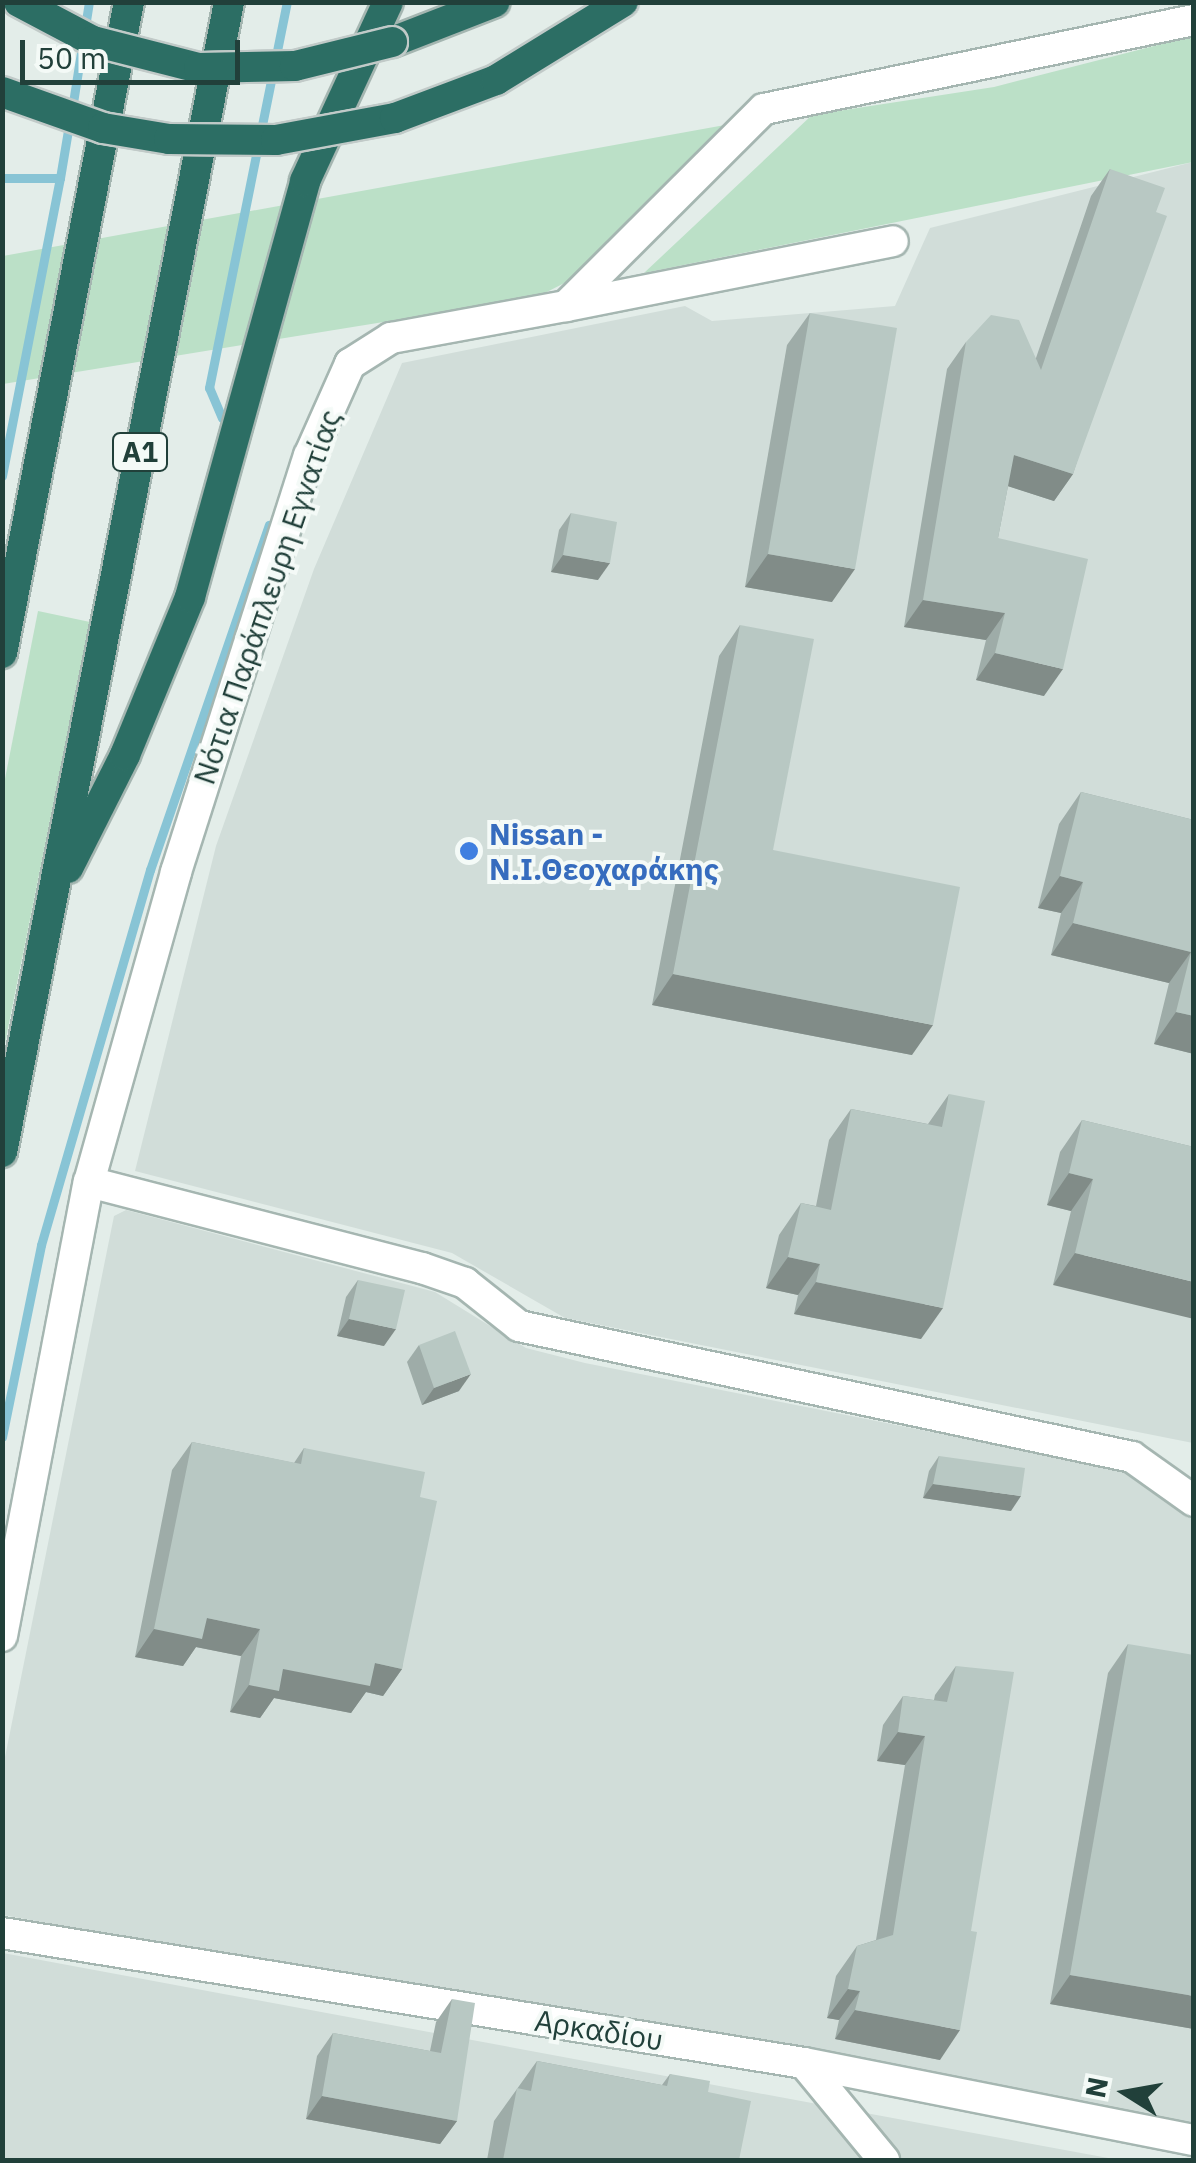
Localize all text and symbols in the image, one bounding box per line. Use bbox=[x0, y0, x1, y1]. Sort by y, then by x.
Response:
scale bar bbox=[25, 20, 245, 82]
text: 50 m bbox=[37, 38, 106, 77]
street label: Νότια Παράπλευρη Εγνατίας bbox=[186, 405, 348, 789]
road number: Α1 bbox=[110, 429, 170, 475]
place label: Nissan - Ν.Ι.Θεοχαράκης bbox=[489, 816, 719, 886]
marker: Nissan - Ν.Ι.Θεοχαράκης bbox=[458, 840, 480, 862]
street label: Αρκαδίου bbox=[532, 2002, 666, 2058]
north arrow bbox=[1076, 2043, 1176, 2143]
text: N bbox=[1076, 2074, 1116, 2101]

